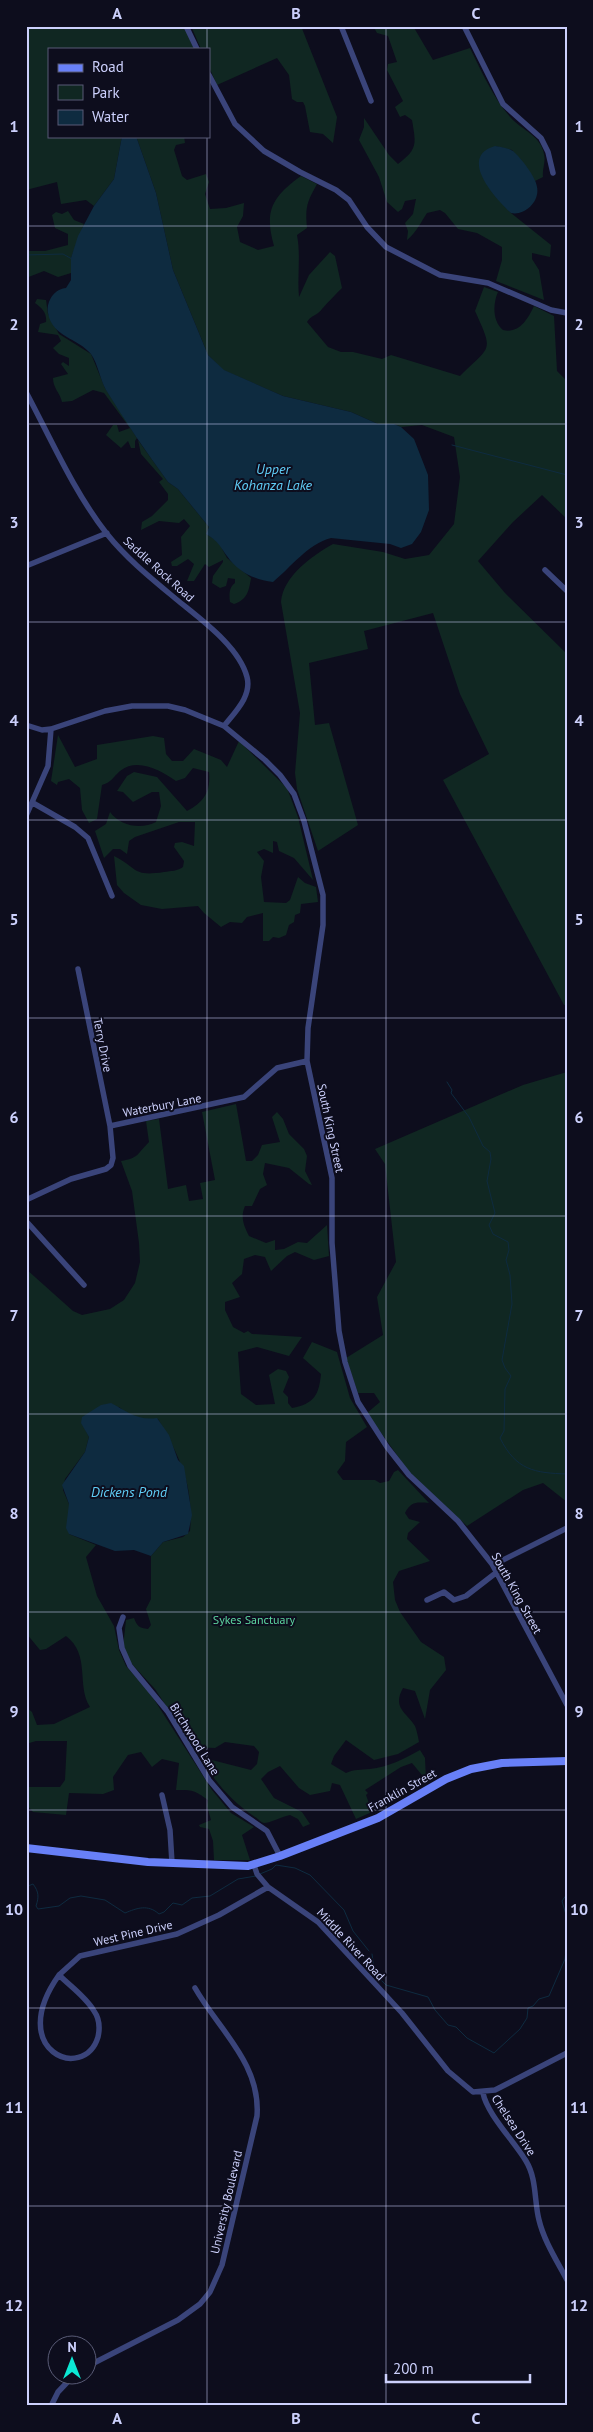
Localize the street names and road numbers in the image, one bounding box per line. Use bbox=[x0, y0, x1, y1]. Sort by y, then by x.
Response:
street label: Saddle Rock Road bbox=[120, 533, 198, 605]
street label: Terry Drive bbox=[90, 1017, 116, 1073]
street label: South King Street bbox=[314, 1082, 348, 1174]
street label: Waterbury Lane bbox=[122, 1090, 202, 1120]
street label: South King Street bbox=[488, 1550, 546, 1636]
street label: Birchwood Lane bbox=[167, 1700, 223, 1778]
street label: Franklin Street bbox=[365, 1765, 439, 1815]
street label: Middle River Road bbox=[314, 1905, 388, 1983]
street label: West Pine Drive bbox=[92, 1917, 174, 1949]
street label: Chelsea Drive bbox=[489, 2091, 539, 2159]
street label: University Boulevard bbox=[207, 2149, 245, 2255]

